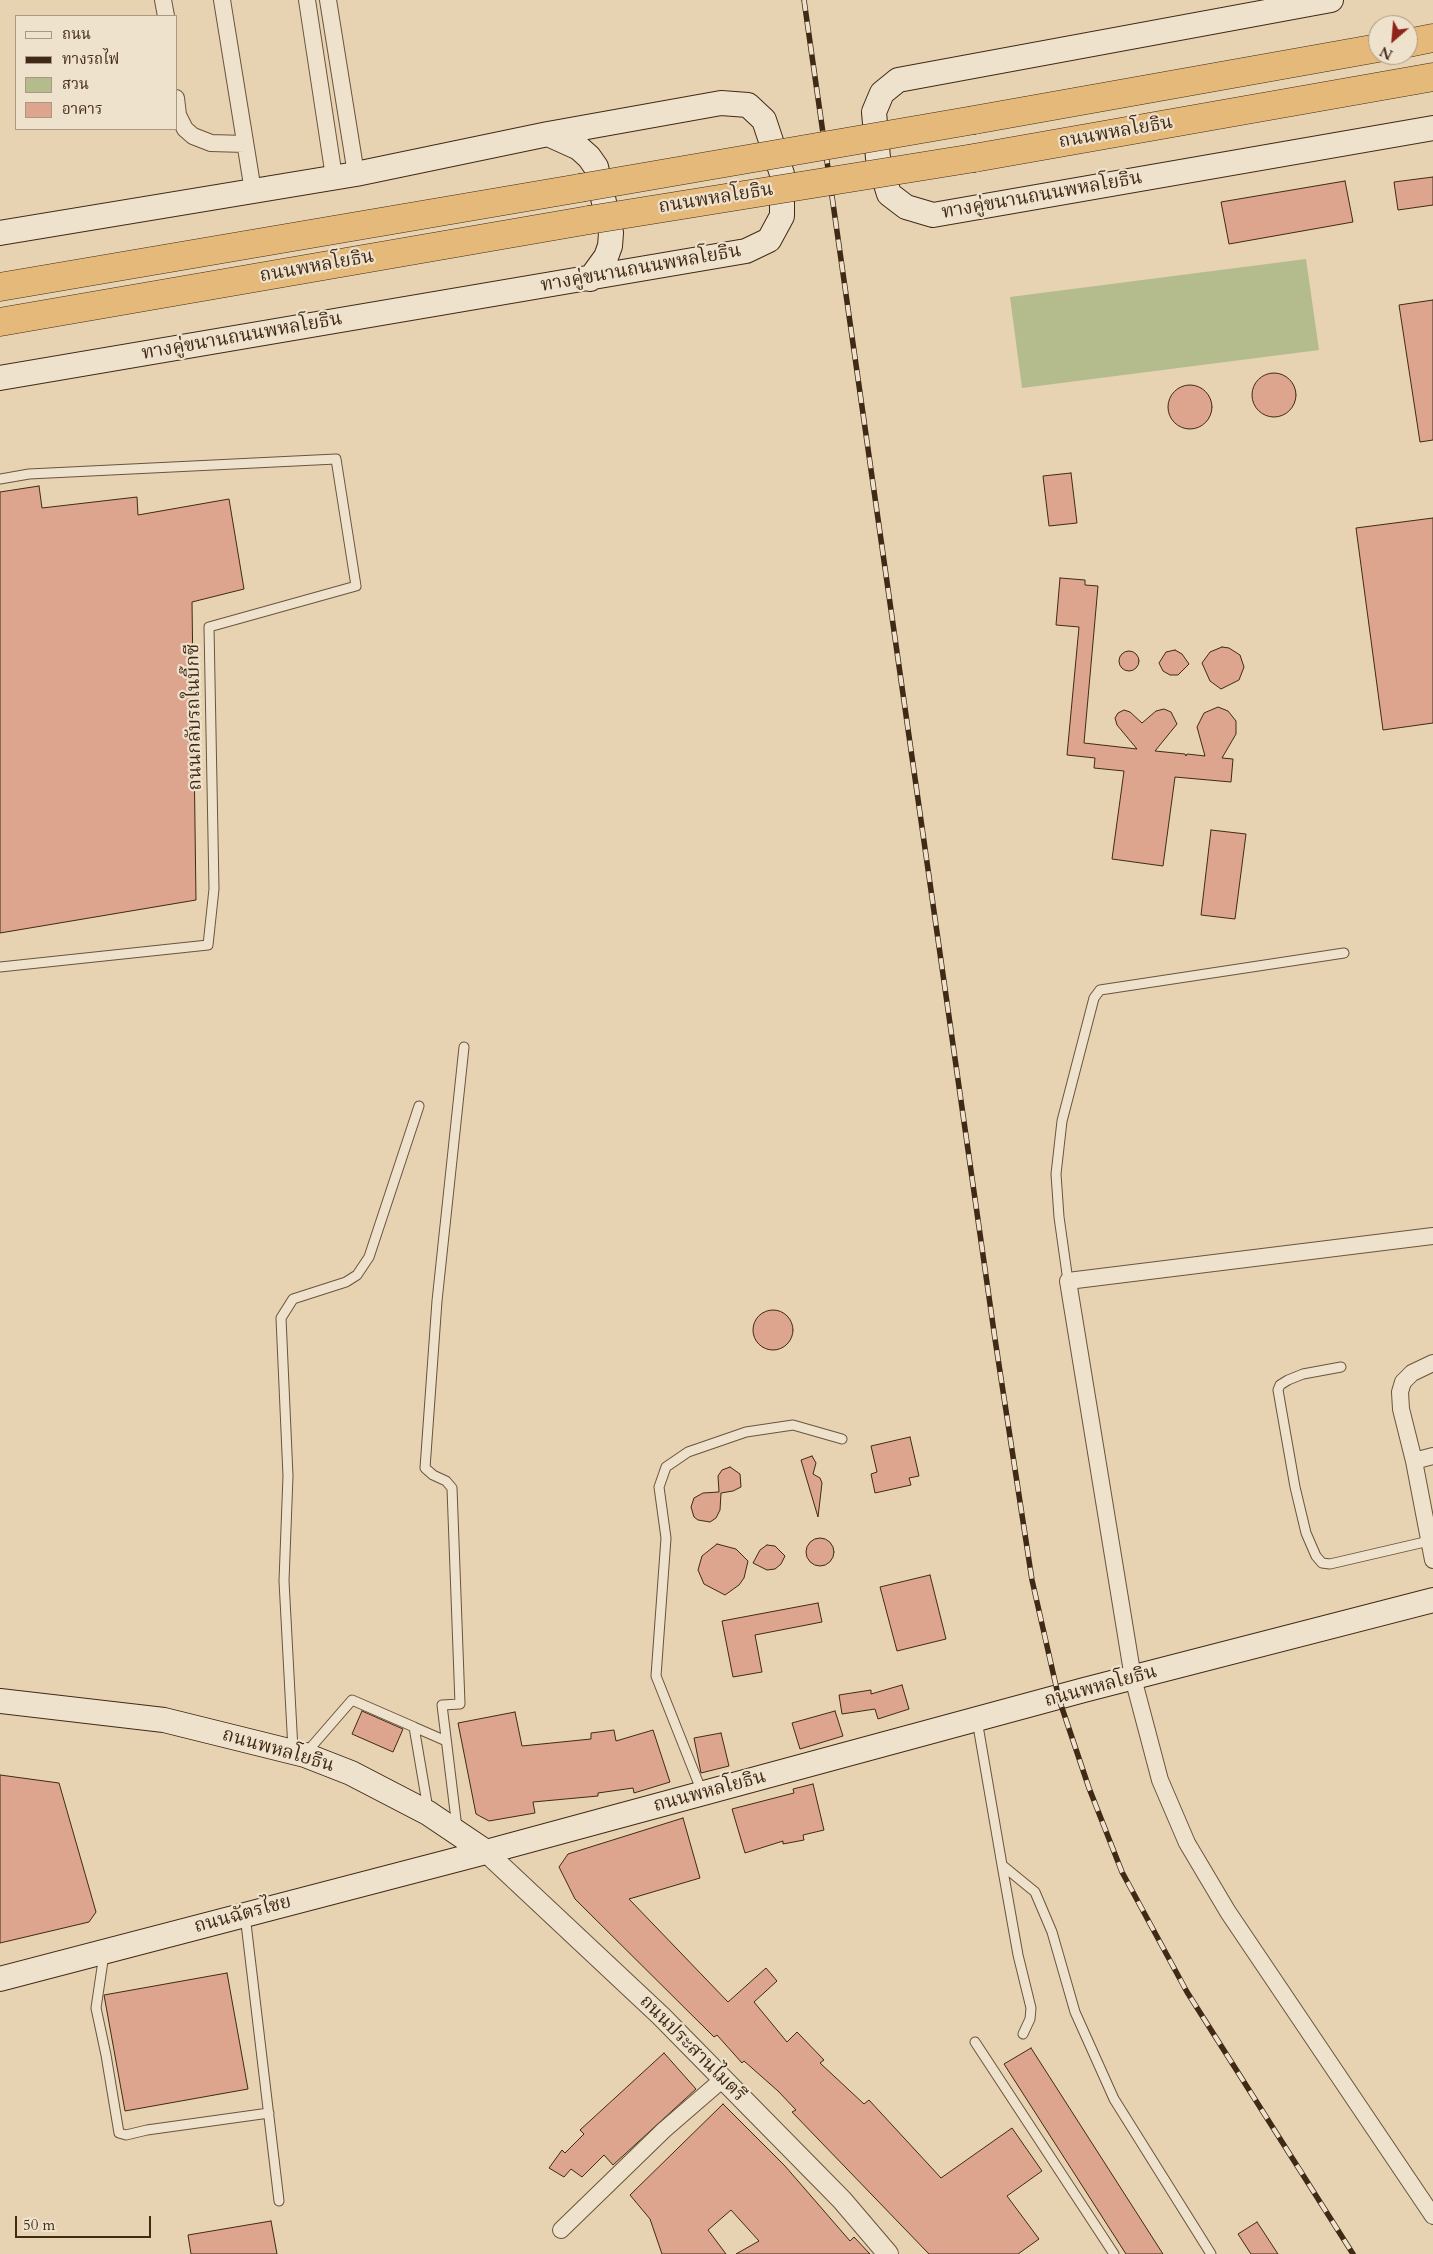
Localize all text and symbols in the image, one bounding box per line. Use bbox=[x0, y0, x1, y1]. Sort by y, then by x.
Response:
legend bbox=[15, 15, 178, 130]
north arrow bbox=[1368, 15, 1418, 65]
text: ถนน bbox=[62, 24, 91, 44]
text: N bbox=[1377, 42, 1396, 64]
text: ทางรถไฟ bbox=[62, 49, 119, 69]
text: สวน bbox=[62, 74, 89, 94]
text: อาคาร bbox=[62, 99, 102, 119]
street label: ถนนพหลโยธิน bbox=[1057, 112, 1175, 154]
street label: ทางคู่ขนานถนนพหลโยธิน bbox=[940, 167, 1144, 225]
street label: ถนนพหลโยธิน bbox=[657, 179, 775, 219]
street label: ทางคู่ขนานถนนพหลโยธิน bbox=[539, 240, 743, 298]
street label: ถนนพหลโยธิน bbox=[258, 246, 376, 288]
street label: ทางคู่ขนานถนนพหลโยธิน bbox=[140, 308, 344, 366]
street label: ถนนกลับรถในบิ๊กซี bbox=[182, 643, 208, 791]
street label: ถนนพหลโยธิน bbox=[1042, 1661, 1160, 1713]
street label: ถนนพหลโยธิน bbox=[219, 1724, 337, 1778]
street label: ถนนพหลโยธิน bbox=[651, 1766, 769, 1818]
street label: ถนนฉัตรไชย bbox=[192, 1891, 294, 1939]
street label: ถนนประสานไมตรี bbox=[634, 1991, 750, 2107]
scale bar bbox=[18, 2206, 154, 2238]
text: 50 m bbox=[23, 2215, 55, 2235]

